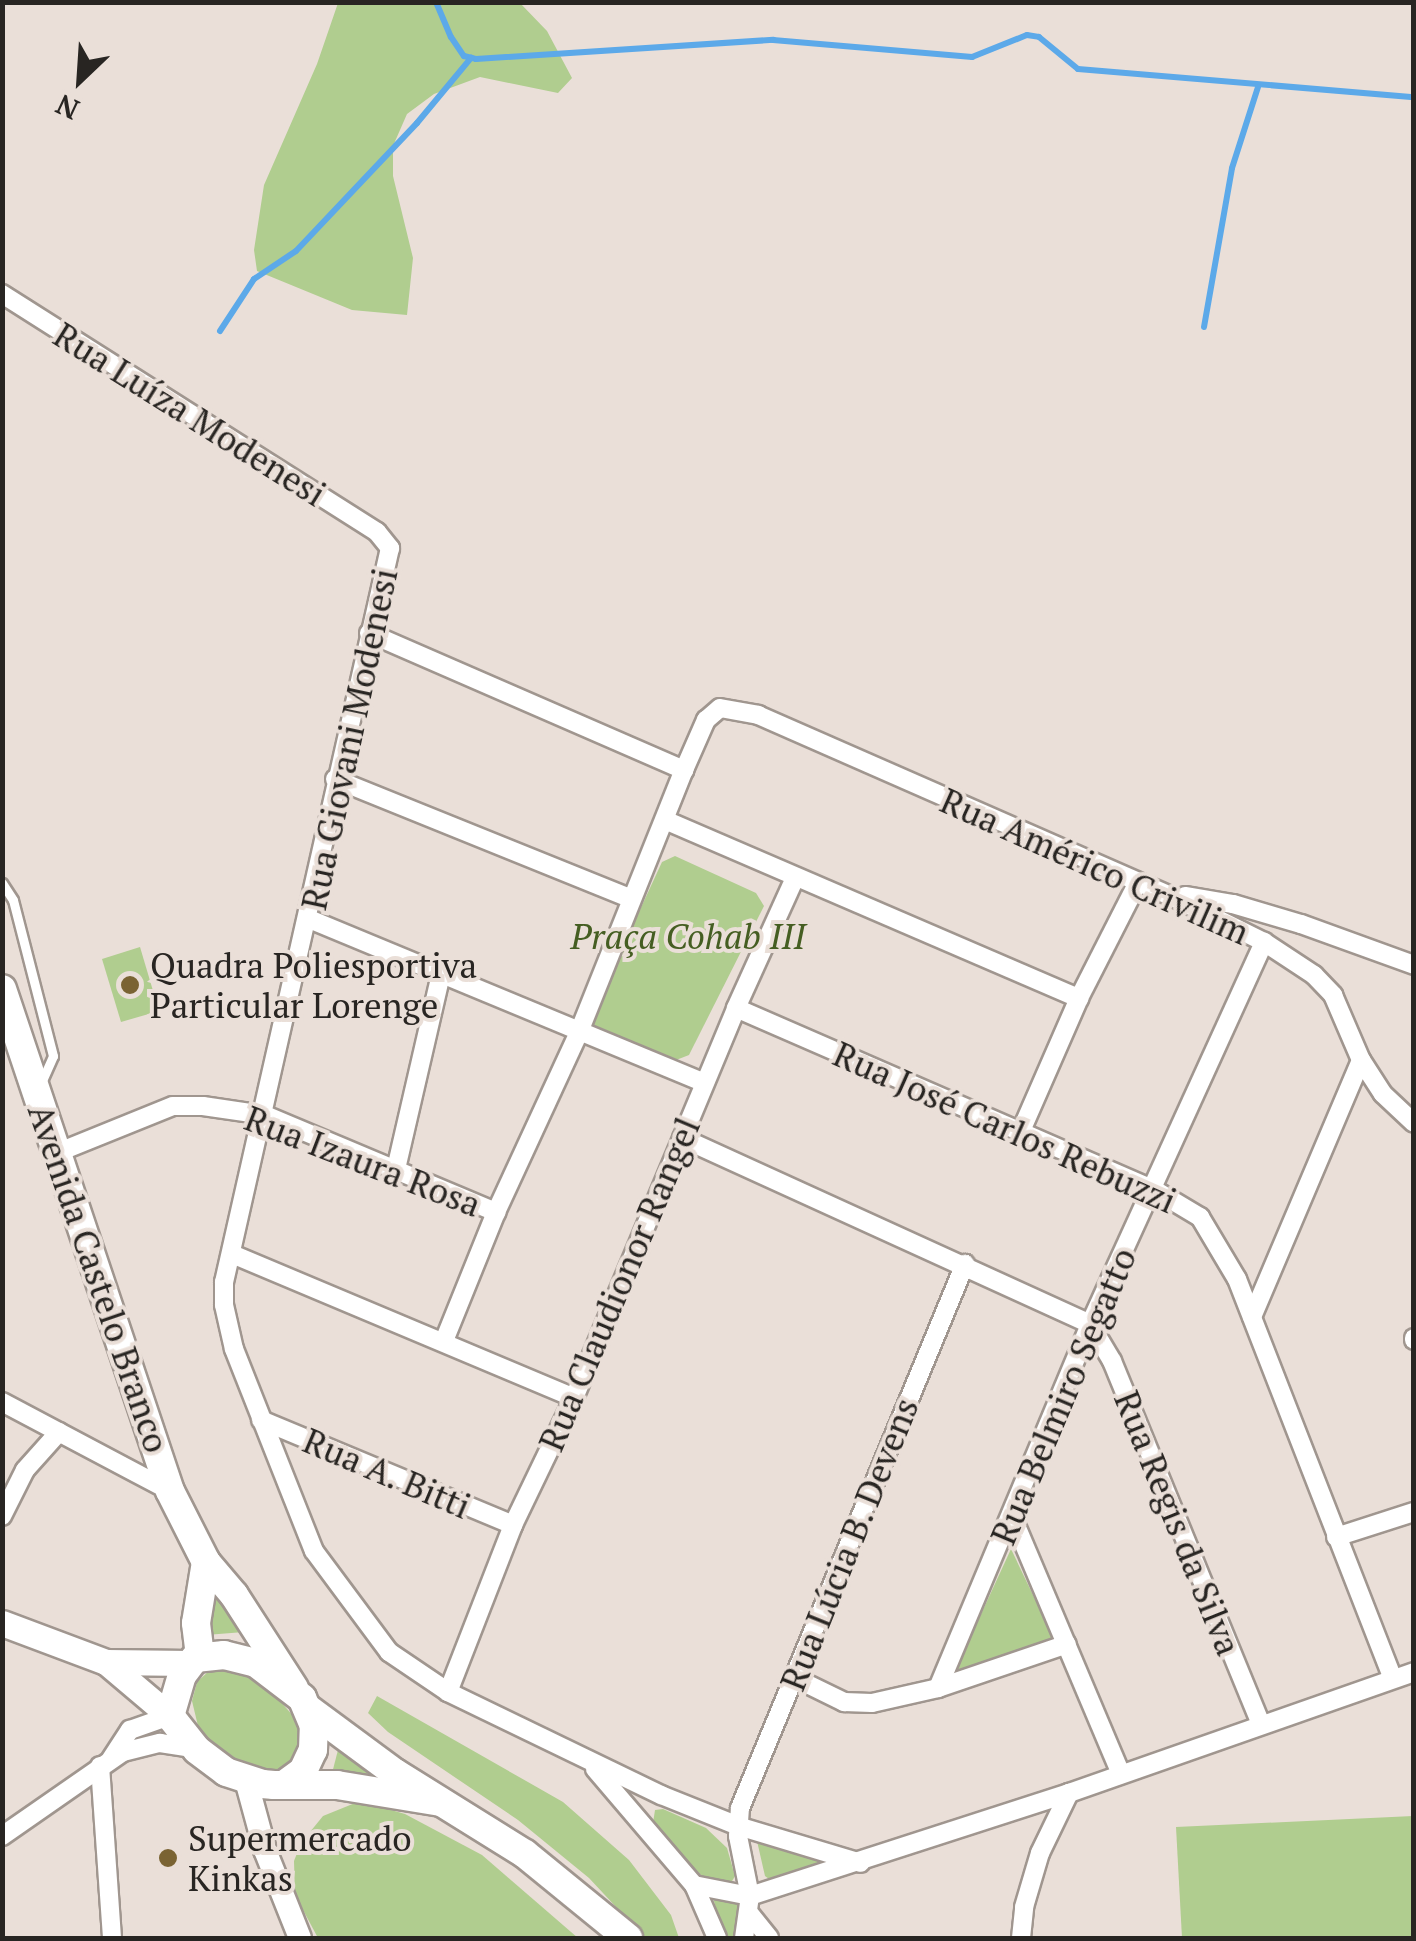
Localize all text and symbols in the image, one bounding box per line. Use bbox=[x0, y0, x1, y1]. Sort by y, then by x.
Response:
north arrow bbox=[30, 30, 130, 130]
text: N bbox=[50, 86, 85, 129]
street label: Rua Luíza Modenesi bbox=[46, 313, 334, 515]
street label: Rua Giovani Modenesi bbox=[292, 564, 406, 914]
street label: Rua Américo Crivilim bbox=[934, 779, 1256, 953]
park label: Praça Cohab III bbox=[571, 915, 805, 957]
place label: Quadra Poliesportiva Particular Lorenge bbox=[150, 944, 477, 1026]
marker: Quadra Poliesportiva Particular Lorenge bbox=[119, 974, 141, 996]
street label: Rua José Carlos Rebuzzi bbox=[827, 1032, 1183, 1222]
street label: Rua Izaura Rosa bbox=[239, 1097, 487, 1225]
street label: Avenida Castelo Branco bbox=[20, 1098, 178, 1458]
street label: Rua Claudionor Rangel bbox=[530, 1111, 708, 1457]
street label: Rua Belmiro Segatto bbox=[982, 1241, 1144, 1551]
street label: Rua Regis da Silva bbox=[1106, 1385, 1250, 1661]
street label: Rua Lúcia B. Devens bbox=[771, 1391, 927, 1697]
street label: Rua A. Bitti bbox=[296, 1419, 478, 1527]
place label: Supermercado Kinkas bbox=[188, 1817, 412, 1899]
marker: Supermercado Kinkas bbox=[157, 1847, 179, 1869]

